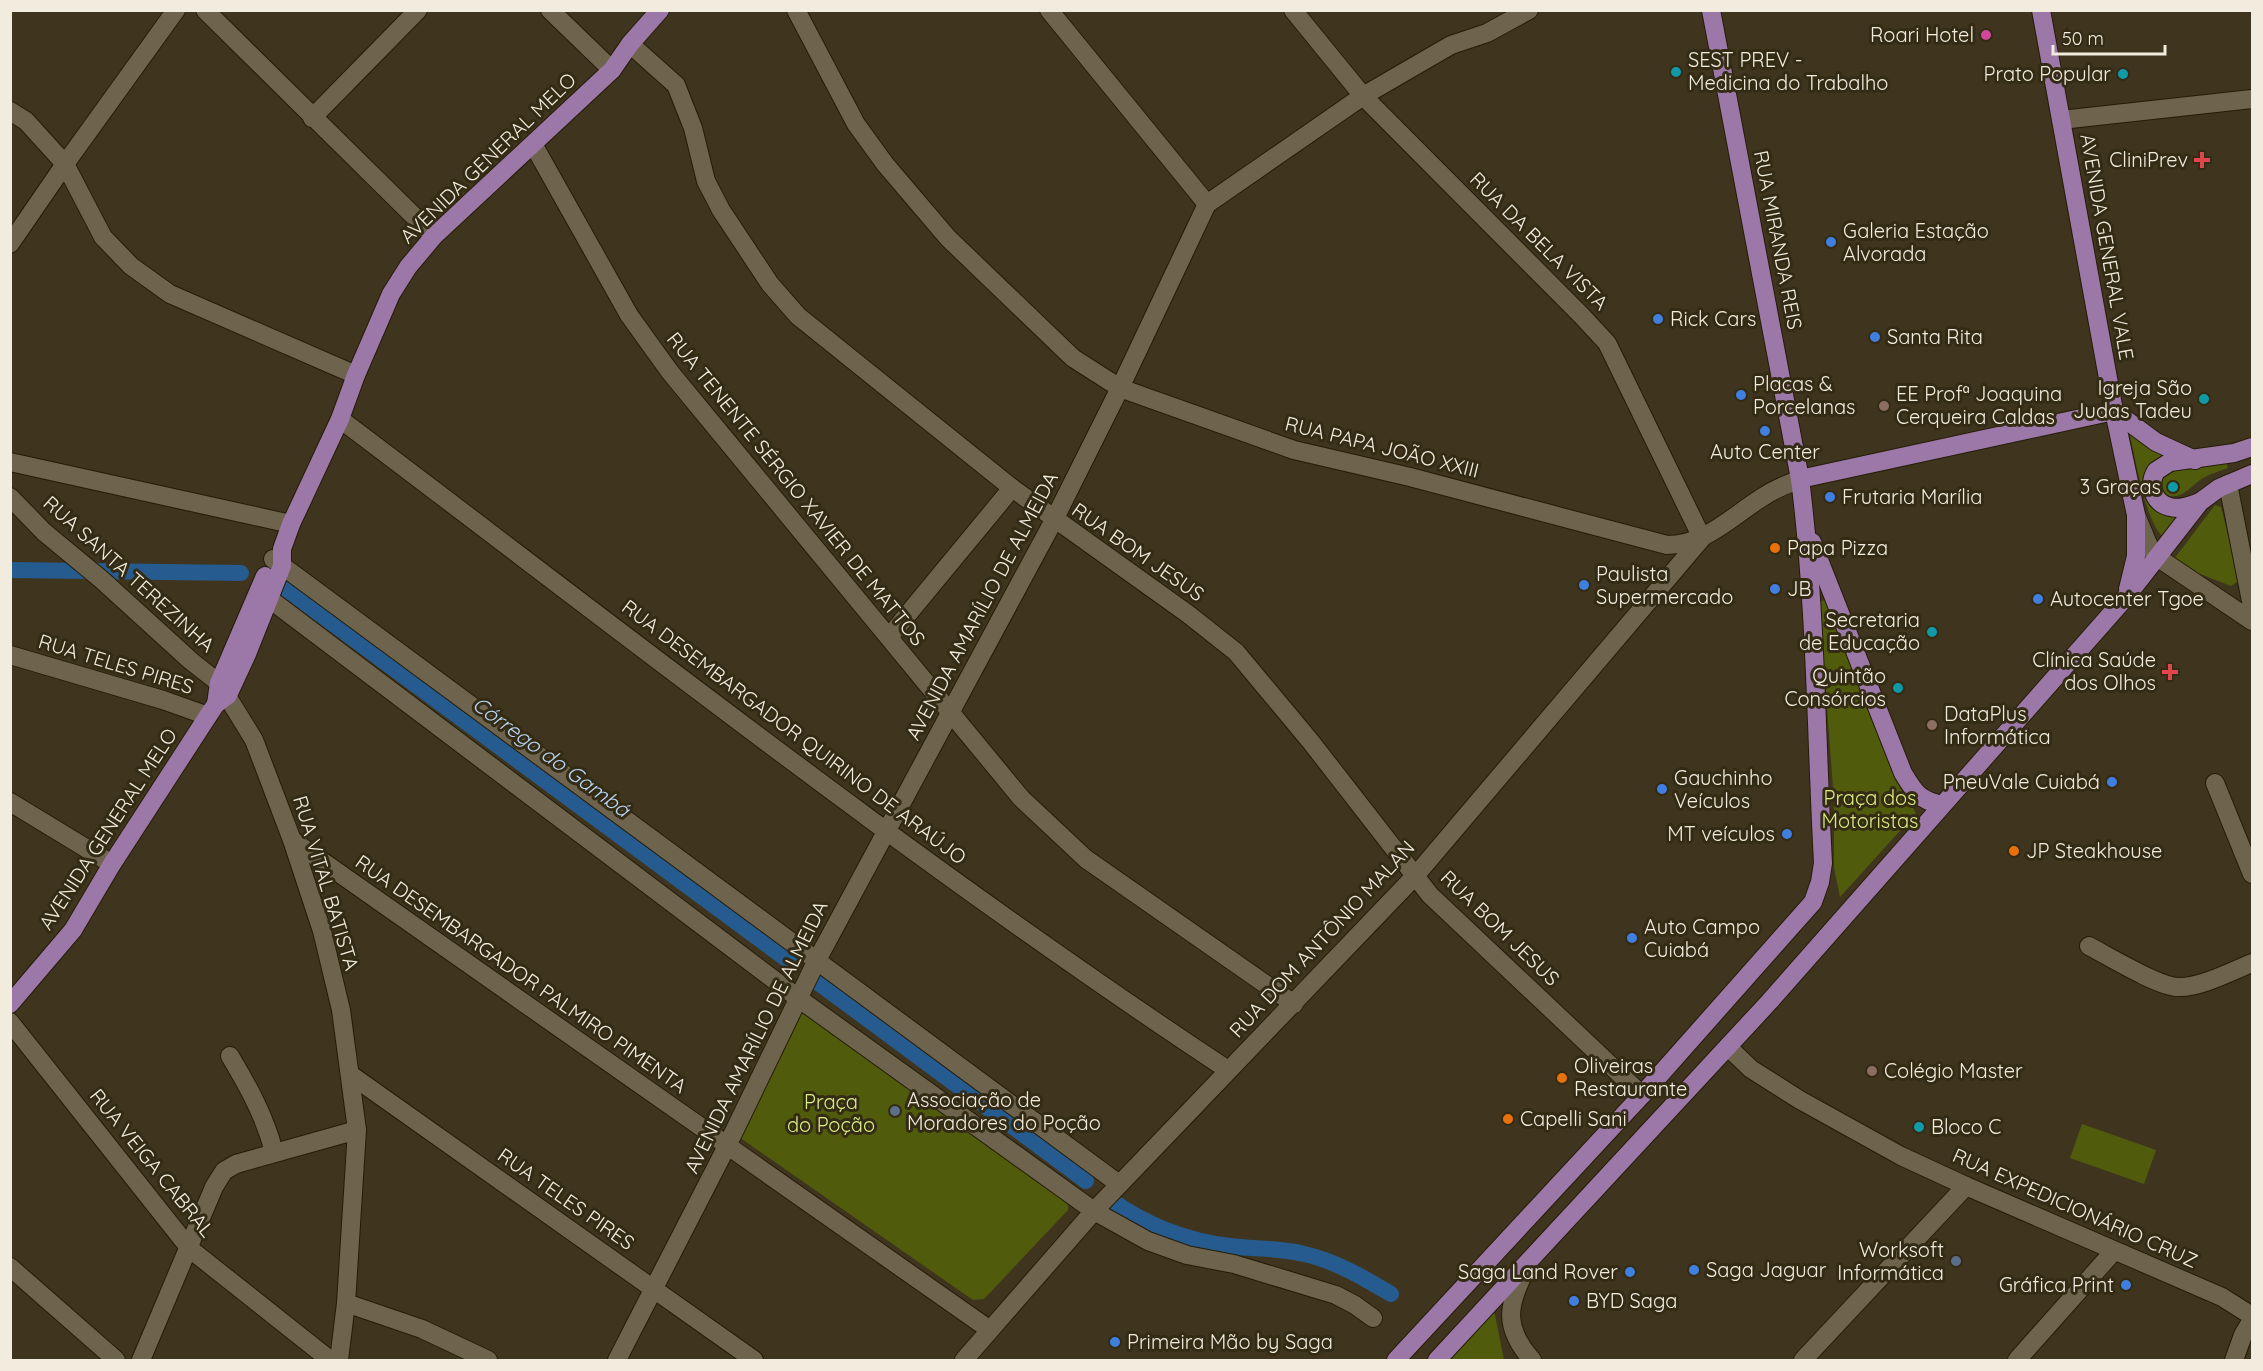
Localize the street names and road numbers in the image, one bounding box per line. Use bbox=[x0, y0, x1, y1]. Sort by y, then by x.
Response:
street label: AVENIDA GENERAL MELO bbox=[394, 67, 581, 248]
street label: AVENIDA GENERAL VALE bbox=[2075, 132, 2140, 362]
street label: RUA MIRANDA REIS bbox=[1749, 148, 1808, 332]
street label: RUA DA BELA VISTA bbox=[1465, 166, 1614, 315]
street label: RUA TENENTE SÉRGIO XAVIER DE MATTOS bbox=[662, 327, 931, 651]
street label: RUA PAPA JOÃO XXIII bbox=[1283, 410, 1482, 483]
street label: AVENIDA AMARÍLIO DE ALMEIDA bbox=[900, 467, 1063, 744]
street label: RUA SANTA TEREZINHA bbox=[38, 490, 220, 657]
street label: RUA BOM JESUS bbox=[1067, 497, 1209, 606]
street label: RUA DESEMBARGADOR QUIRINO DE ARAÚJO bbox=[617, 594, 971, 869]
street label: RUA TELES PIRES bbox=[36, 628, 197, 699]
street label: AVENIDA GENERAL MELO bbox=[33, 723, 182, 934]
street label: RUA VITAL BATISTA bbox=[288, 792, 365, 973]
street label: RUA DOM ANTÔNIO MALAN bbox=[1224, 835, 1420, 1042]
street label: RUA DESEMBARGADOR PALMIRO PIMENTA bbox=[351, 849, 692, 1098]
street label: RUA BOM JESUS bbox=[1436, 865, 1565, 991]
street label: AVENIDA AMARÍLIO DE ALMEIDA bbox=[679, 896, 833, 1177]
street label: RUA VEIGA CABRAL bbox=[85, 1083, 220, 1242]
street label: RUA TELES PIRES bbox=[493, 1142, 639, 1255]
street label: RUA EXPEDICIONÁRIO CRUZ bbox=[1949, 1142, 2202, 1273]

